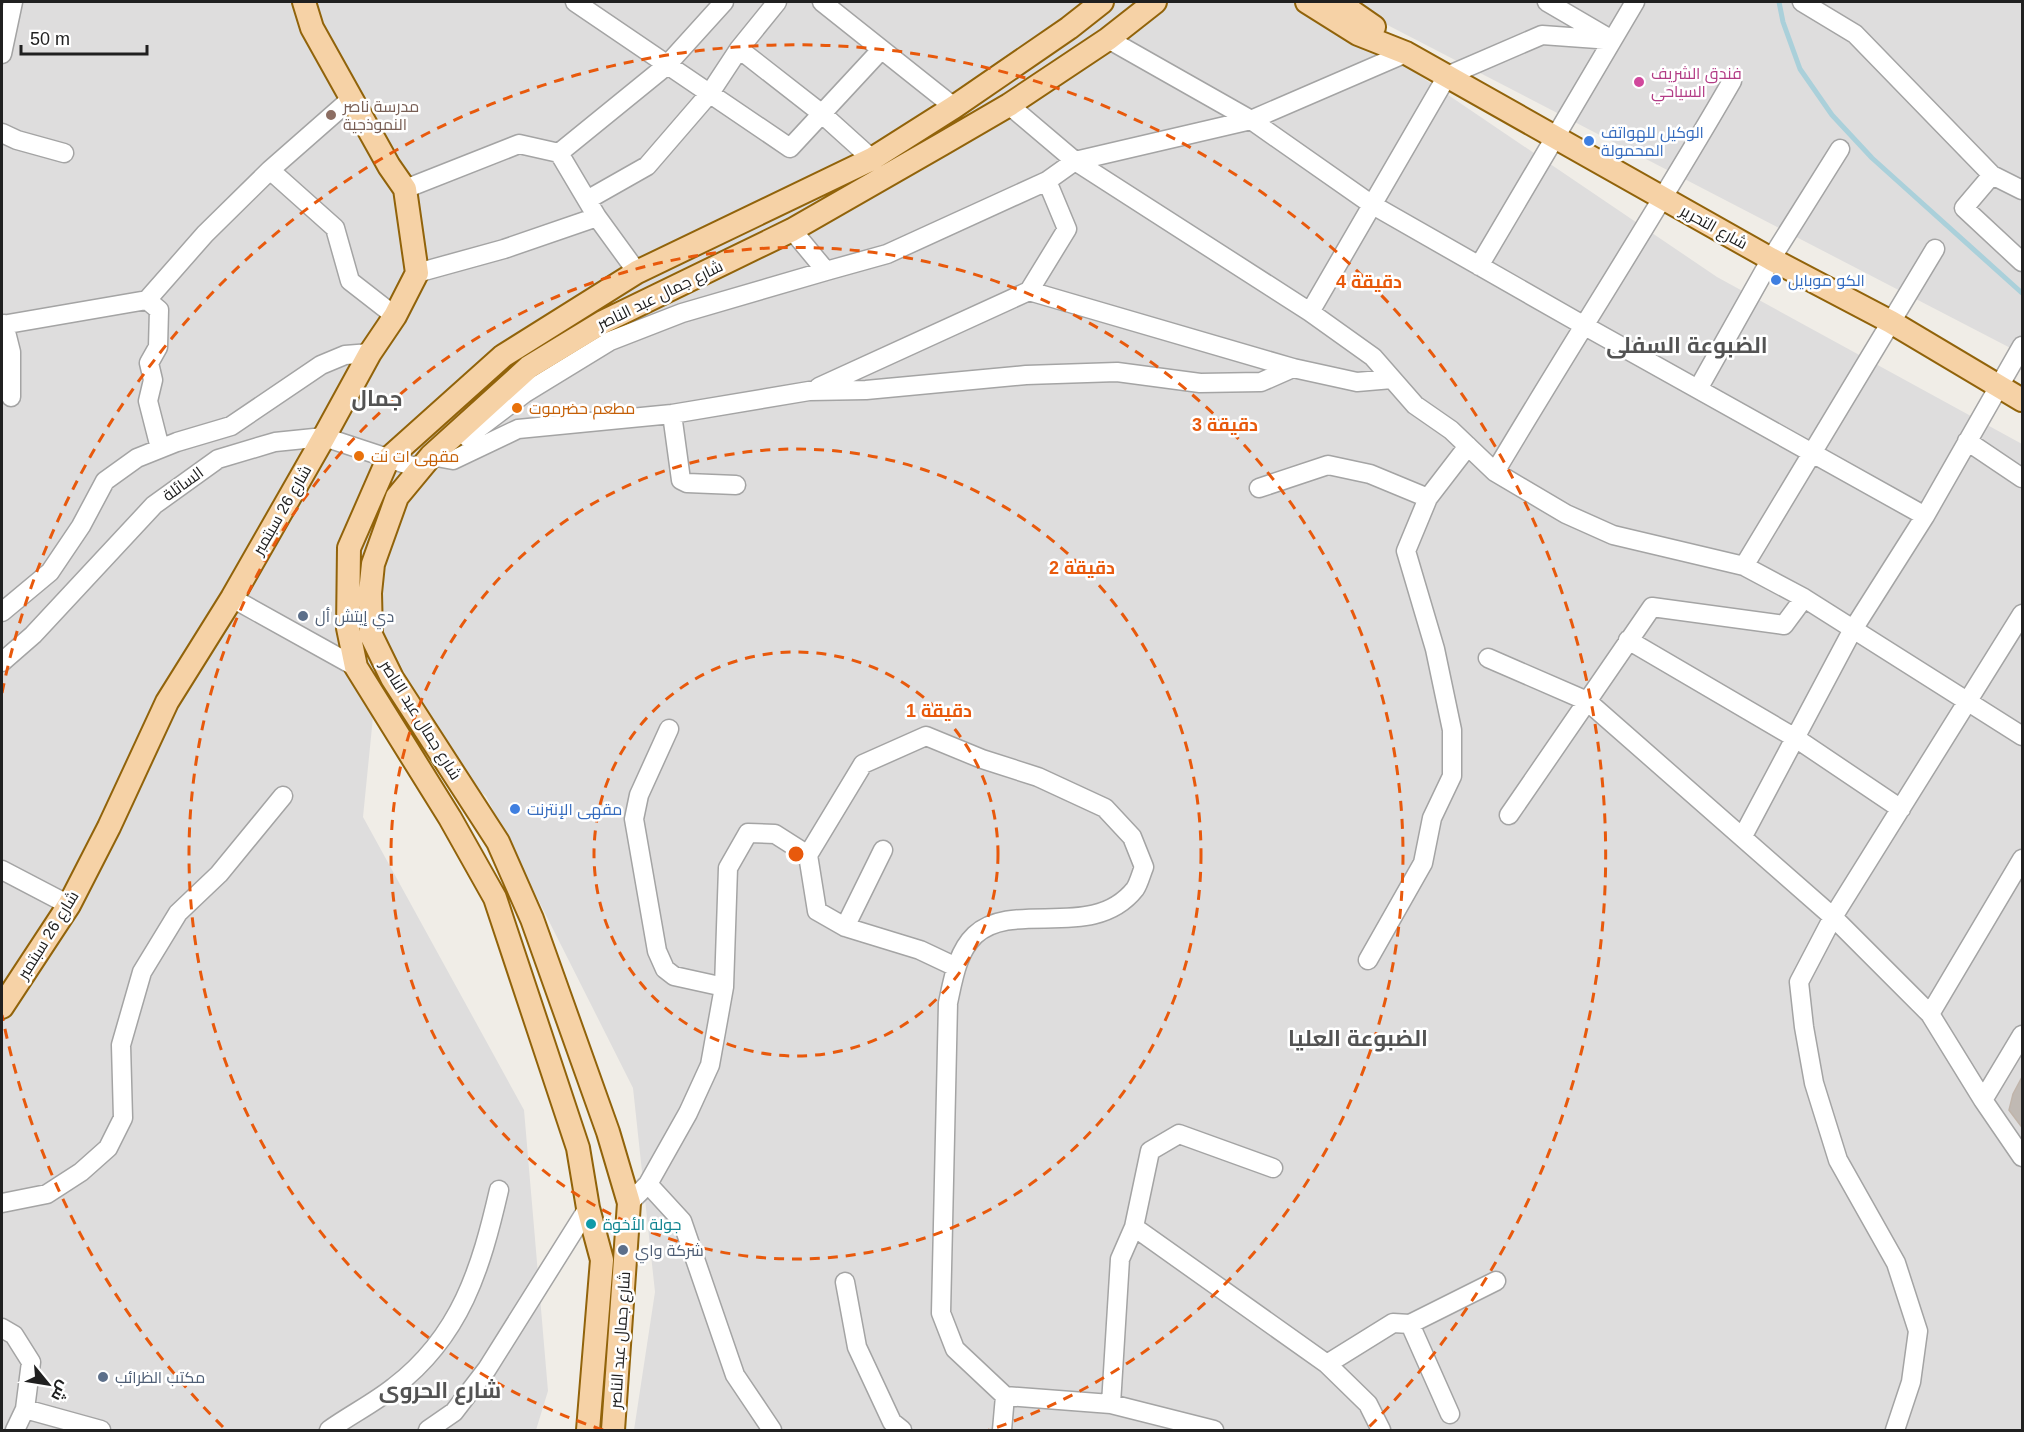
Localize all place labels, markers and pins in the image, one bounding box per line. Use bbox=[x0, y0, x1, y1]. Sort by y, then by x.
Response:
place label: فندق الشريف السياحي bbox=[1651, 65, 1742, 105]
marker: فندق الشريف السياحي bbox=[1632, 75, 1646, 89]
place label: مدرسة ناصر النموذجية bbox=[342, 98, 419, 134]
marker: مدرسة ناصر النموذجية bbox=[324, 108, 338, 122]
place label: الوكيل للهواتف المحمولة bbox=[1601, 124, 1704, 160]
marker: الوكيل للهواتف المحمولة bbox=[1582, 134, 1596, 148]
place label: الكو موبايل bbox=[1788, 272, 1865, 291]
marker: الكو موبايل bbox=[1769, 273, 1783, 287]
place label: مطعم حضرموت bbox=[529, 400, 635, 420]
marker: مطعم حضرموت bbox=[510, 401, 524, 415]
place label: مقهى ات نت bbox=[371, 448, 459, 467]
marker: مقهى ات نت bbox=[352, 449, 366, 463]
place label: دي إيتش أل bbox=[315, 607, 394, 630]
marker: دي إيتش أل bbox=[296, 609, 310, 623]
place label: مقهى الإنترنت bbox=[527, 801, 622, 820]
marker: مقهى الإنترنت bbox=[508, 802, 522, 816]
centre of rings bbox=[786, 844, 806, 864]
place label: جولة الأخوة bbox=[603, 1216, 681, 1234]
marker: جولة الأخوة bbox=[584, 1217, 598, 1231]
place label: شركة واي bbox=[635, 1242, 704, 1264]
marker: شركة واي bbox=[616, 1243, 630, 1257]
place label: مكتب الظرائب bbox=[115, 1369, 205, 1387]
marker: مكتب الظرائب bbox=[96, 1370, 110, 1384]

